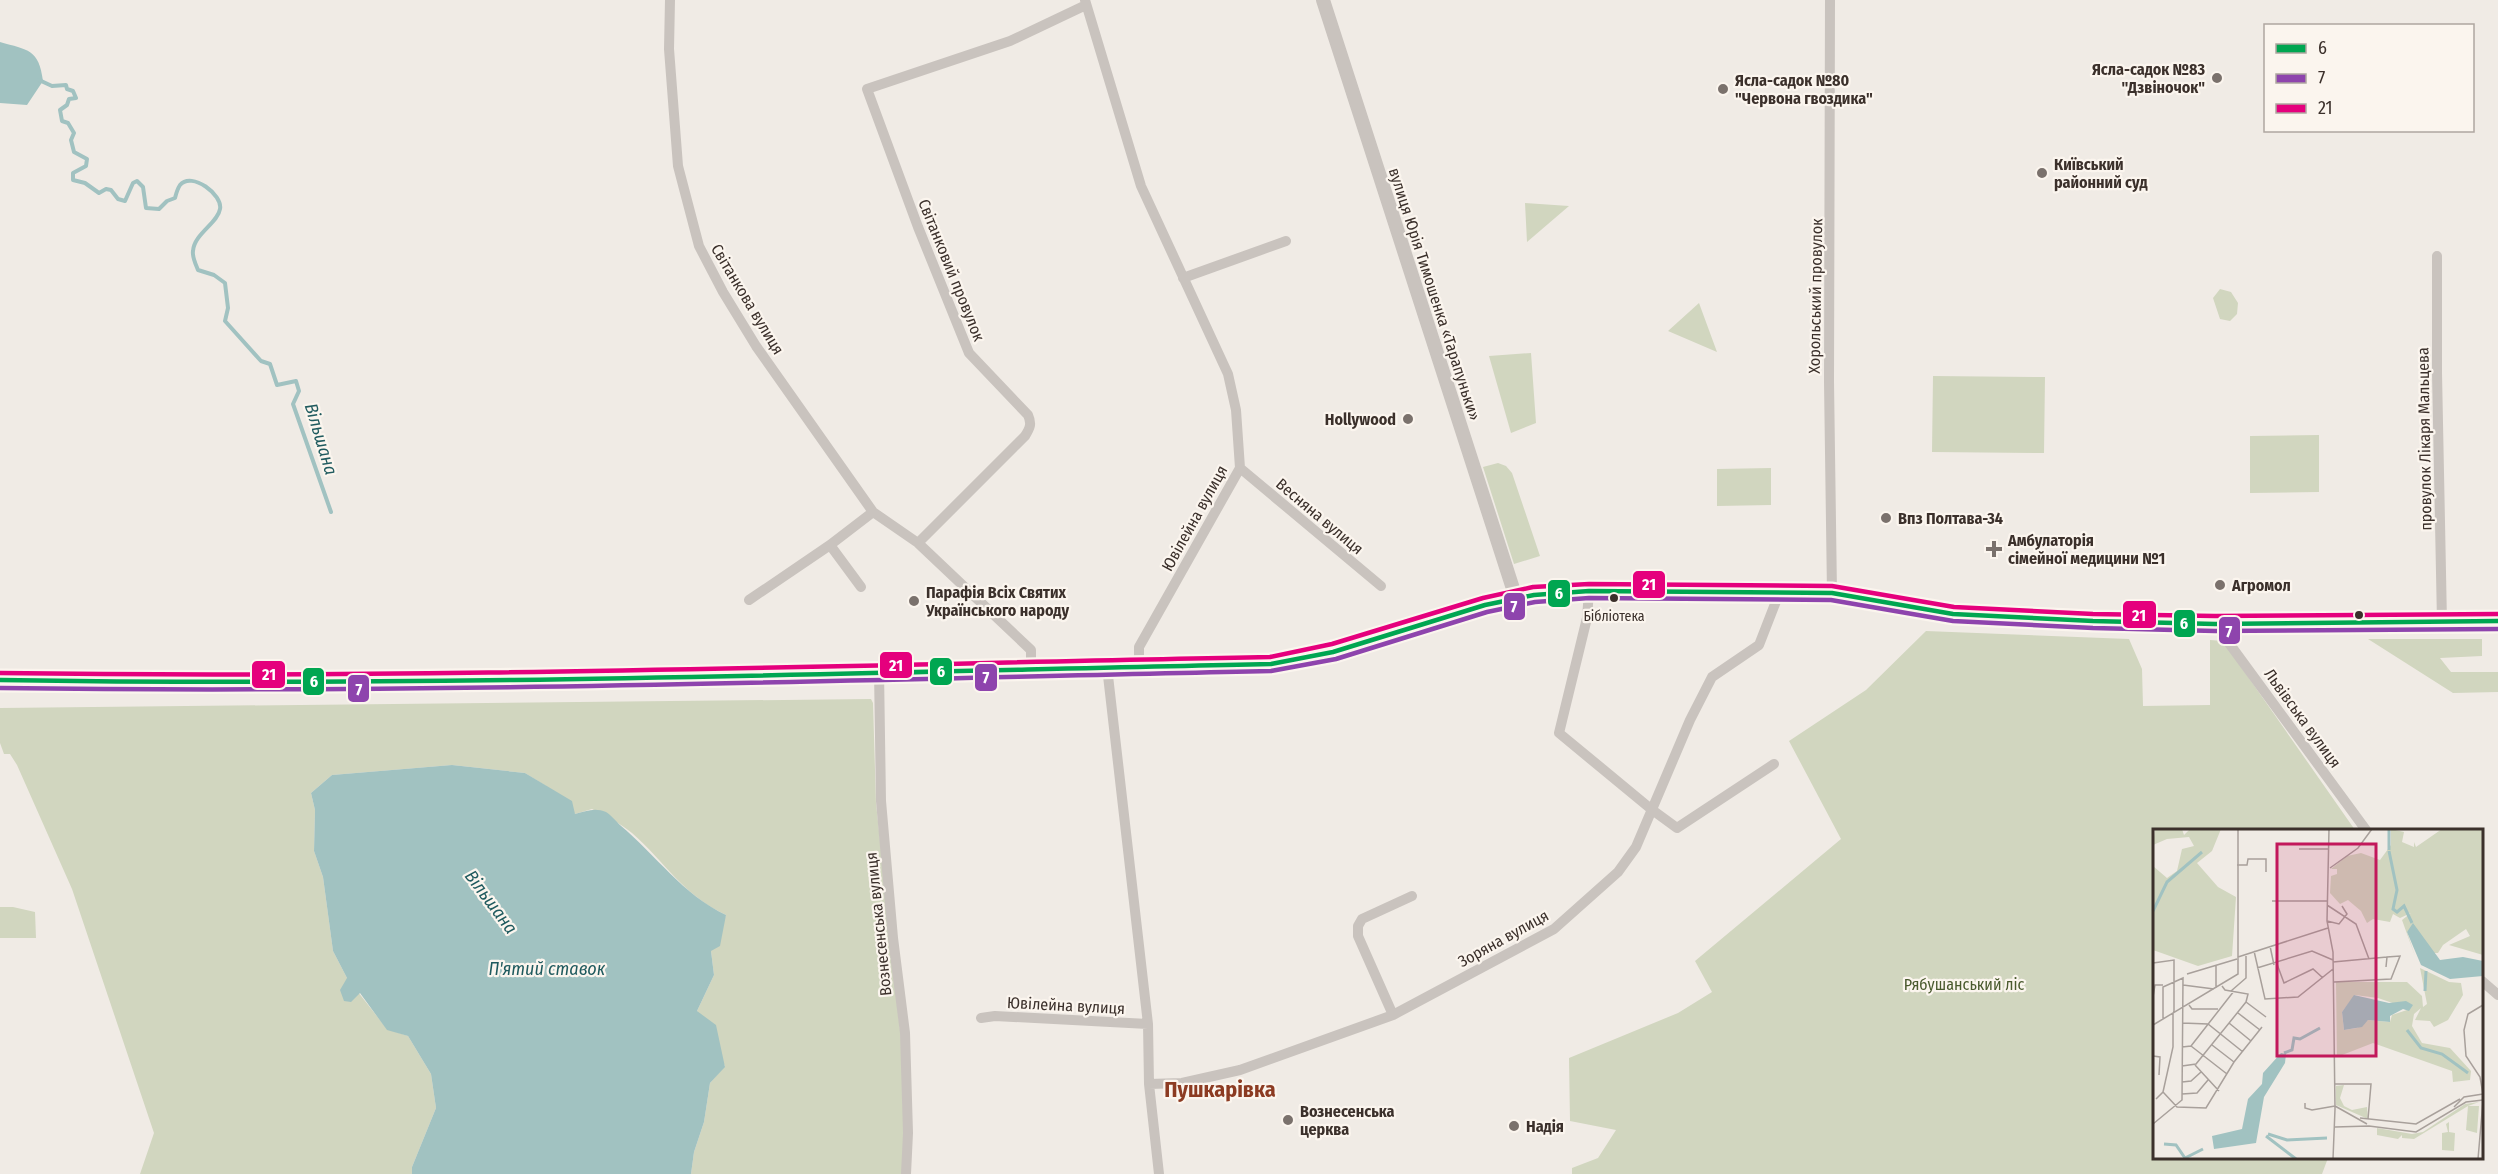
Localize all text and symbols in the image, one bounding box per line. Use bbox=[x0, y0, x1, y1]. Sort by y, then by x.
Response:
legend bbox=[2264, 24, 2474, 132]
text: 6 bbox=[2318, 37, 2327, 59]
place label: Ясла-садок №83 "Дзвіночок" bbox=[2092, 60, 2205, 97]
text: 7 bbox=[2318, 67, 2325, 89]
place label: Ясла-садок №80 "Червона гвоздика" bbox=[1735, 71, 1873, 108]
marker: Ясла-садок №83 "Дзвіночок" bbox=[2210, 71, 2224, 85]
marker: Ясла-садок №80 "Червона гвоздика" bbox=[1716, 82, 1730, 96]
text: 21 bbox=[2318, 97, 2333, 119]
place label: Київський районний суд bbox=[2054, 155, 2148, 192]
street label: вулиця Юрія Тимошенка «Тарапуньки» bbox=[1385, 165, 1484, 423]
marker: Київський районний суд bbox=[2035, 166, 2049, 180]
street label: Світанковий провулок bbox=[914, 196, 989, 344]
street label: Хорольський провулок bbox=[1805, 218, 1826, 374]
street label: Світанкова вулиця bbox=[707, 241, 788, 358]
street label: провулок Лікаря Мальцева bbox=[2413, 347, 2436, 531]
water label: Вільшана bbox=[300, 400, 342, 478]
place label: Hollywood bbox=[1325, 410, 1396, 429]
marker: Hollywood bbox=[1401, 412, 1415, 426]
street label: Ювілейна вулиця bbox=[1158, 462, 1231, 574]
street label: Весняна вулиця bbox=[1272, 474, 1367, 558]
place label: Впз Полтава-34 bbox=[1898, 509, 2003, 528]
marker: Впз Полтава-34 bbox=[1879, 511, 1893, 525]
place label: Амбулаторія сімейної медицини №1 bbox=[2007, 531, 2165, 568]
marker: Амбулаторія сімейної медицини №1 bbox=[1985, 540, 2003, 558]
line badge: 21 bbox=[1632, 570, 1666, 599]
text: 21 bbox=[1641, 575, 1656, 594]
place label: Агромол bbox=[2231, 576, 2291, 595]
marker: Агромол bbox=[2213, 578, 2227, 592]
line badge: 6 bbox=[1547, 579, 1571, 608]
place label: Парафія Всіх Святих Українського народу bbox=[925, 583, 1069, 620]
text: 6 bbox=[1555, 584, 1563, 603]
line badge: 7 bbox=[1503, 592, 1526, 621]
marker: Бібліотека bbox=[1608, 592, 1620, 604]
marker: Парафія Всіх Святих Українського народу bbox=[907, 594, 921, 608]
text: 7 bbox=[1511, 597, 1518, 616]
line badge: 21 bbox=[2122, 600, 2157, 629]
text: 21 bbox=[2131, 606, 2146, 625]
place label: Бібліотека bbox=[1583, 608, 1645, 625]
line badge: 6 bbox=[2173, 609, 2196, 638]
unlabelled marker bbox=[2353, 609, 2365, 621]
text: 6 bbox=[2180, 614, 2188, 633]
line badge: 7 bbox=[2218, 616, 2241, 645]
text: 7 bbox=[2226, 622, 2233, 641]
line badge: 21 bbox=[879, 651, 913, 679]
text: 21 bbox=[888, 656, 903, 675]
line badge: 6 bbox=[929, 657, 953, 686]
line badge: 21 bbox=[251, 660, 286, 689]
text: 6 bbox=[937, 662, 945, 681]
line badge: 7 bbox=[974, 663, 998, 692]
text: 21 bbox=[261, 665, 276, 684]
street label: Львівська вулиця bbox=[2260, 665, 2345, 772]
line badge: 6 bbox=[302, 667, 325, 696]
text: 7 bbox=[983, 668, 990, 687]
text: 6 bbox=[310, 672, 318, 691]
line badge: 7 bbox=[347, 674, 370, 703]
text: 7 bbox=[356, 680, 363, 699]
inset map bbox=[2153, 829, 2483, 1159]
street label: Вознесенська вулиця bbox=[862, 851, 895, 997]
water label: Вільшана bbox=[460, 866, 522, 938]
street label: Зоряна вулиця bbox=[1455, 906, 1552, 971]
water label: П'ятий ставок bbox=[488, 958, 606, 980]
park label: Рябушанський ліс bbox=[1904, 975, 2024, 994]
street label: Ювілейна вулиця bbox=[1007, 993, 1125, 1018]
district label: Пушкарівка bbox=[1164, 1076, 1276, 1103]
place label: Вознесенська церква bbox=[1300, 1102, 1395, 1139]
marker: Вознесенська церква bbox=[1281, 1113, 1295, 1127]
place label: Надія bbox=[1526, 1117, 1564, 1136]
marker: Надія bbox=[1507, 1119, 1521, 1133]

